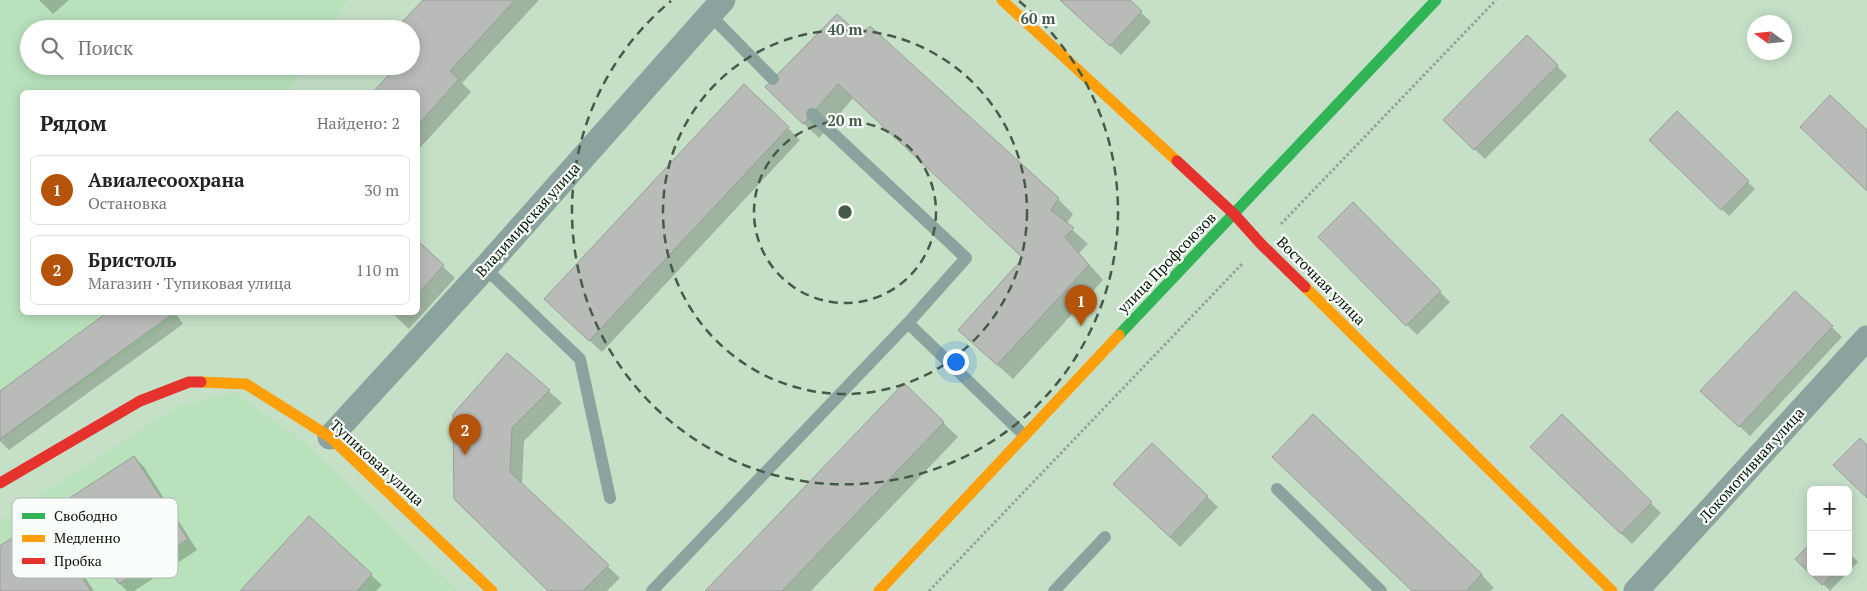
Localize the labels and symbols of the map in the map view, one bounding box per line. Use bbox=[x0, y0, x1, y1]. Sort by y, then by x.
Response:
text: 60 m bbox=[1021, 8, 1056, 28]
north arrow bbox=[1747, 15, 1792, 60]
text: 40 m bbox=[828, 19, 863, 39]
text: 20 m bbox=[828, 110, 863, 130]
street label: Владимирская улица bbox=[471, 158, 584, 281]
centre of rings bbox=[836, 203, 854, 221]
street label: улица Профсоюзов bbox=[1112, 207, 1220, 318]
street label: Восточная улица bbox=[1273, 232, 1371, 329]
pin: 1 bbox=[1065, 285, 1097, 326]
your location bbox=[943, 349, 969, 375]
street label: Локомотивная улица bbox=[1694, 402, 1808, 527]
pin: 2 bbox=[449, 414, 481, 455]
street label: Тупиковая улица bbox=[326, 415, 429, 510]
legend bbox=[12, 498, 178, 578]
text: Свободно bbox=[54, 506, 118, 525]
text: Медленно bbox=[54, 528, 121, 547]
text: Пробка bbox=[54, 551, 102, 570]

